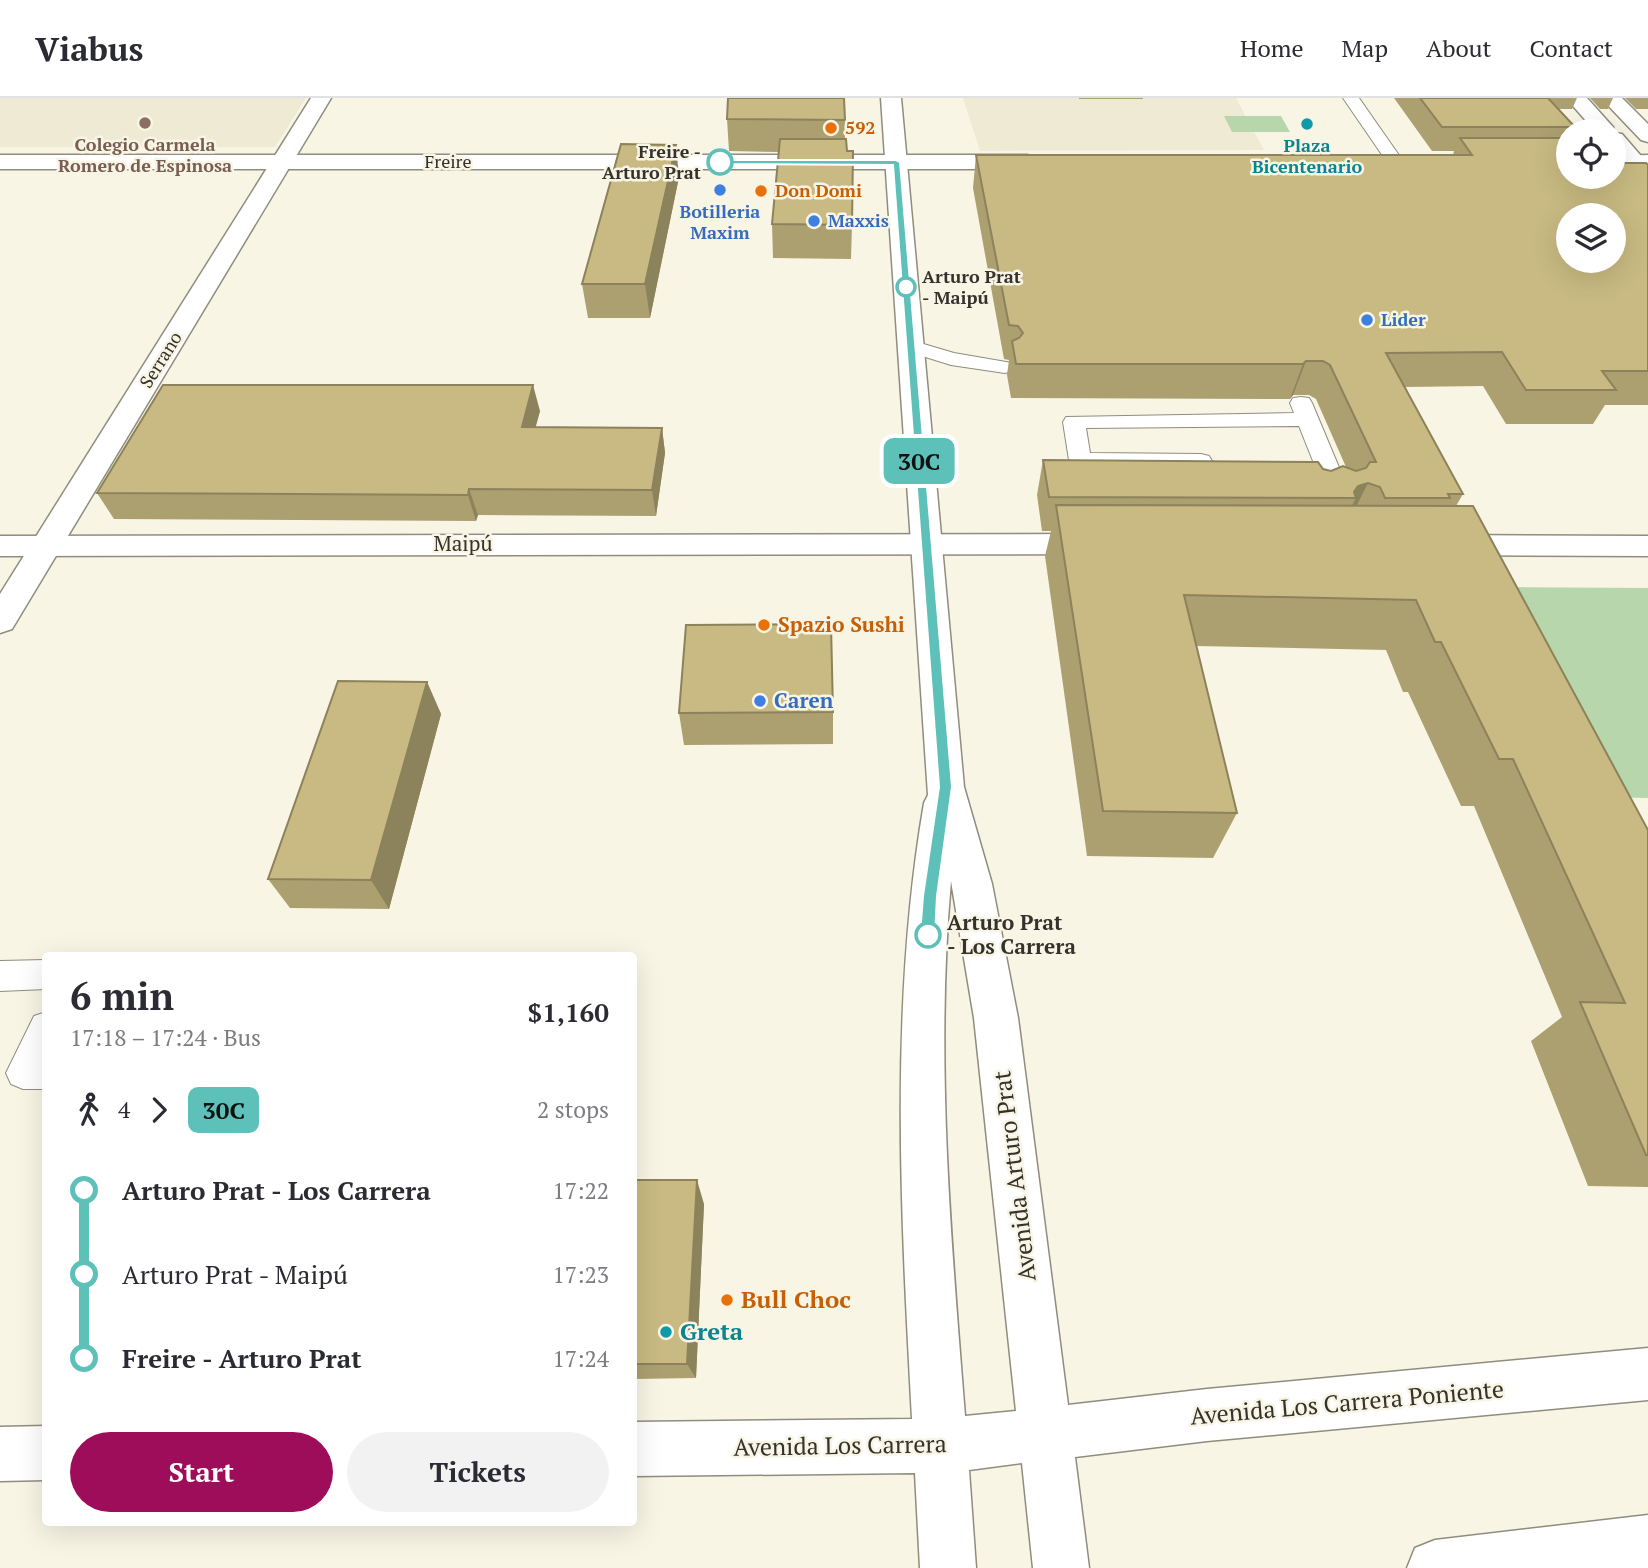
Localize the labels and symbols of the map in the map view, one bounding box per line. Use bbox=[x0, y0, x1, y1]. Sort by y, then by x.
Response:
marker: Colegio Carmela Romero de Espinosa bbox=[137, 115, 153, 131]
place label: 592 bbox=[845, 115, 876, 139]
marker: Plaza Bicentenario bbox=[1299, 116, 1315, 132]
marker: 592 bbox=[823, 120, 839, 136]
place label: Colegio Carmela Romero de Espinosa bbox=[58, 132, 232, 177]
place label: Plaza Bicentenario bbox=[1252, 133, 1362, 178]
place label: Freire - Arturo Prat bbox=[602, 139, 701, 184]
street label: Freire bbox=[424, 149, 472, 173]
marker: Freire - Arturo Prat bbox=[707, 149, 733, 175]
place label: Don Domi bbox=[775, 178, 862, 202]
marker: Botilleria Maxim bbox=[712, 182, 728, 198]
marker: Don Domi bbox=[753, 183, 769, 199]
place label: Botilleria Maxim bbox=[680, 199, 760, 244]
place label: Maxxis bbox=[828, 208, 889, 232]
marker: Maxxis bbox=[806, 213, 822, 229]
place label: Arturo Prat - Maipú bbox=[922, 264, 1021, 309]
marker: Arturo Prat - Maipú bbox=[896, 277, 916, 297]
place label: Lider bbox=[1381, 307, 1426, 331]
marker: Lider bbox=[1359, 312, 1375, 328]
street label: Serrano bbox=[133, 327, 187, 392]
line badge: 30C bbox=[879, 438, 959, 484]
street label: Maipú bbox=[433, 529, 493, 557]
place label: Spazio Sushi bbox=[778, 610, 905, 638]
marker: Spazio Sushi bbox=[756, 617, 772, 633]
place label: Caren bbox=[774, 686, 834, 714]
marker: Caren bbox=[752, 693, 768, 709]
place label: Arturo Prat - Los Carrera bbox=[947, 908, 1076, 960]
marker: Arturo Prat - Los Carrera bbox=[915, 922, 941, 948]
street label: Avenida Arturo Prat bbox=[985, 1069, 1043, 1283]
place label: Bull Choc bbox=[741, 1283, 851, 1315]
marker: Bull Choc bbox=[719, 1292, 735, 1308]
place label: Greta bbox=[680, 1315, 744, 1347]
marker: Greta bbox=[658, 1324, 674, 1340]
street label: Avenida Los Carrera Poniente bbox=[1189, 1372, 1505, 1432]
street label: Avenida Los Carrera bbox=[733, 1427, 947, 1463]

